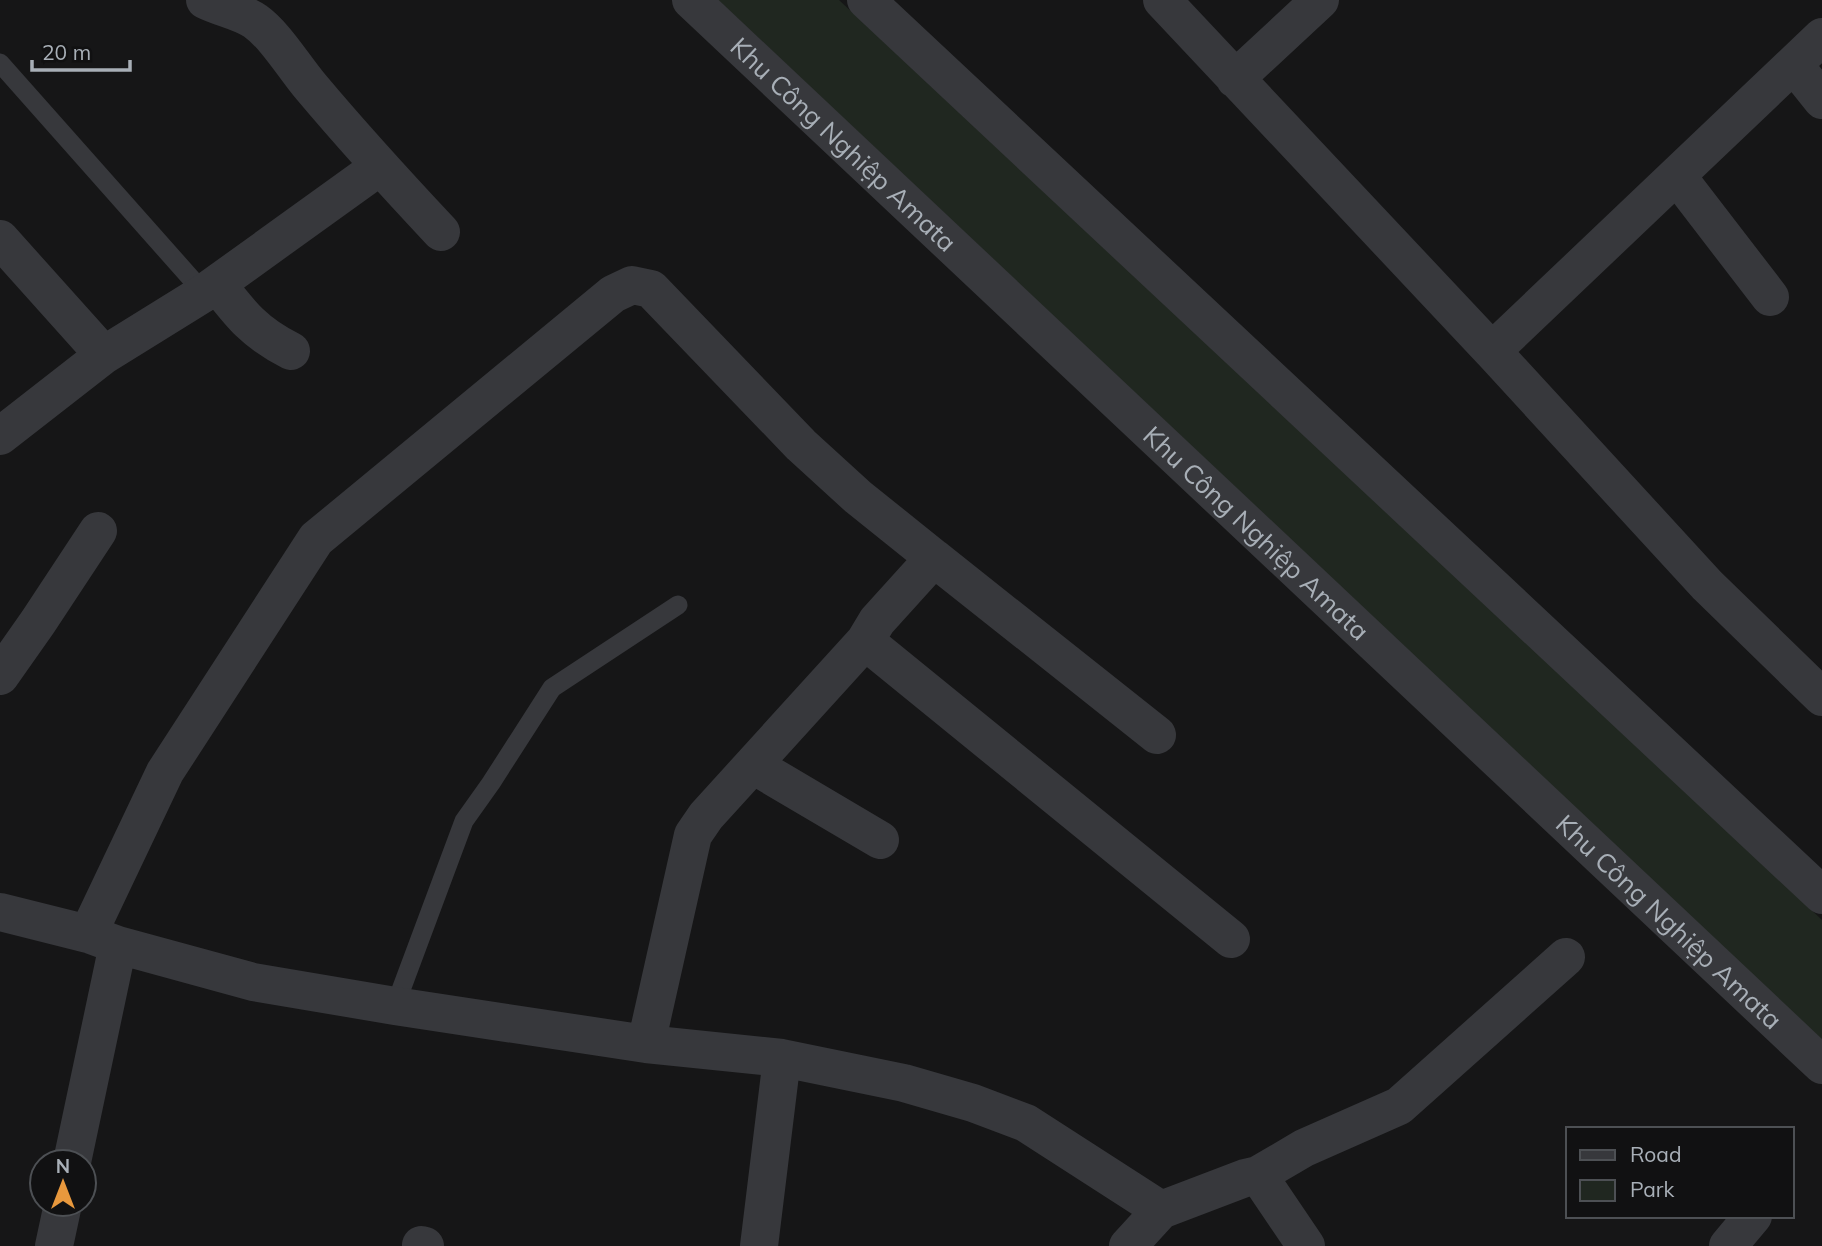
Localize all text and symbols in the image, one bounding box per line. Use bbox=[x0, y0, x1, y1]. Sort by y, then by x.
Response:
scale bar bbox=[32, 28, 130, 72]
street label: Khu Công Nghiệp Amata bbox=[724, 30, 964, 258]
text: 20 m bbox=[42, 39, 91, 65]
street label: Khu Công Nghiệp Amata bbox=[1137, 418, 1377, 647]
street label: Khu Công Nghiệp Amata bbox=[1550, 807, 1789, 1036]
legend bbox=[1566, 1127, 1794, 1218]
text: Road bbox=[1630, 1141, 1681, 1167]
north arrow bbox=[28, 1148, 98, 1218]
text: N bbox=[56, 1154, 70, 1178]
text: Park bbox=[1630, 1176, 1674, 1202]

